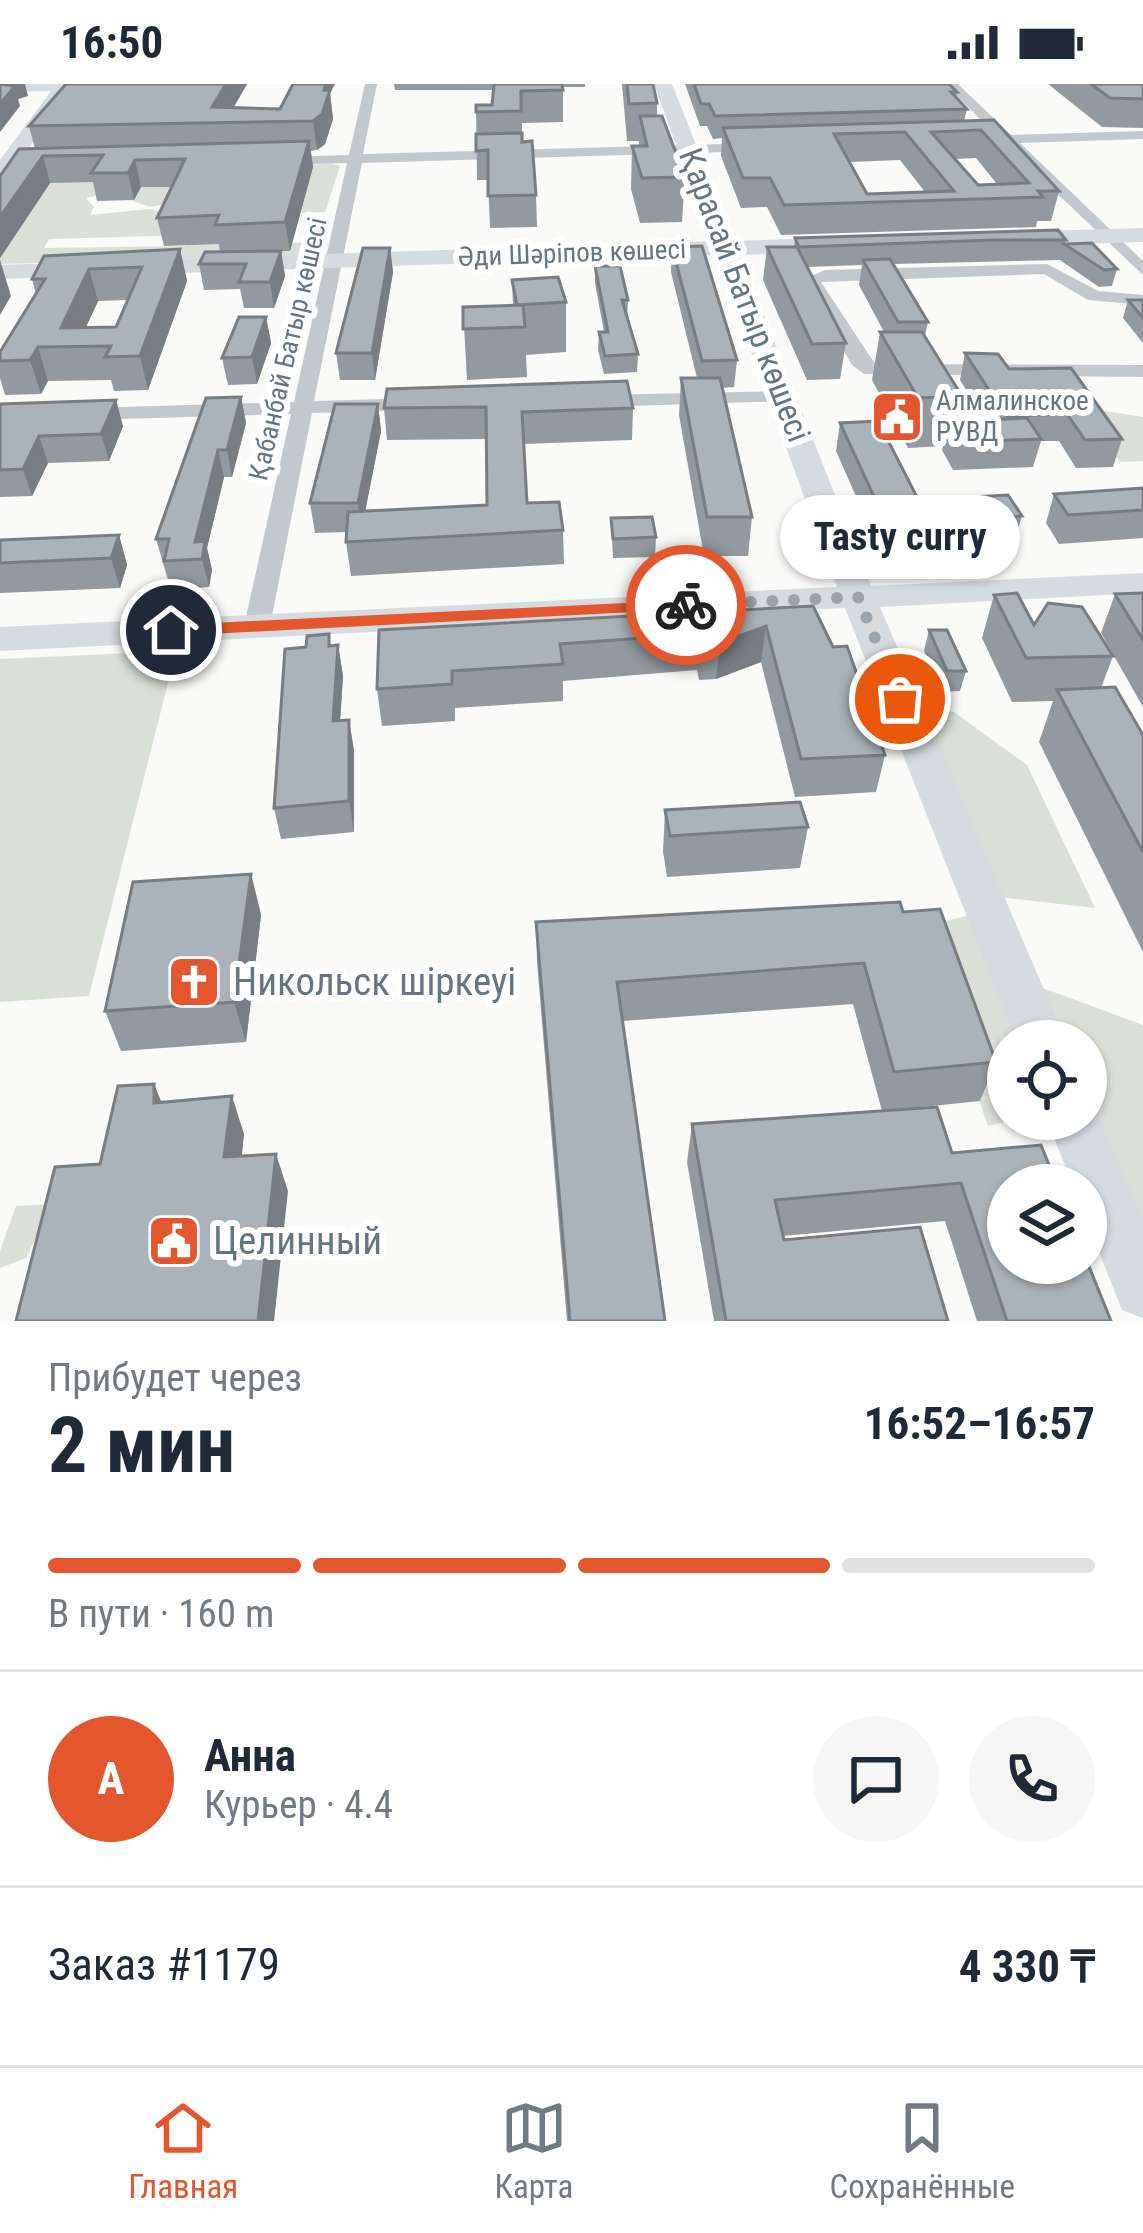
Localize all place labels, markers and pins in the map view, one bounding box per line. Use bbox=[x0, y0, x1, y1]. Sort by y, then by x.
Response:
place label: Алмалинское РУВД bbox=[936, 385, 1089, 448]
public building icon: Алмалинское РУВД bbox=[869, 389, 925, 445]
callout: Tasty curry bbox=[780, 495, 1020, 579]
pin bbox=[120, 579, 222, 681]
pin bbox=[849, 648, 951, 750]
church icon: Никольск шіркеуі bbox=[166, 954, 222, 1010]
place label: Никольск шіркеуі bbox=[233, 959, 516, 1005]
public building icon: Целинный bbox=[146, 1213, 202, 1269]
place label: Целинный bbox=[213, 1218, 382, 1264]

